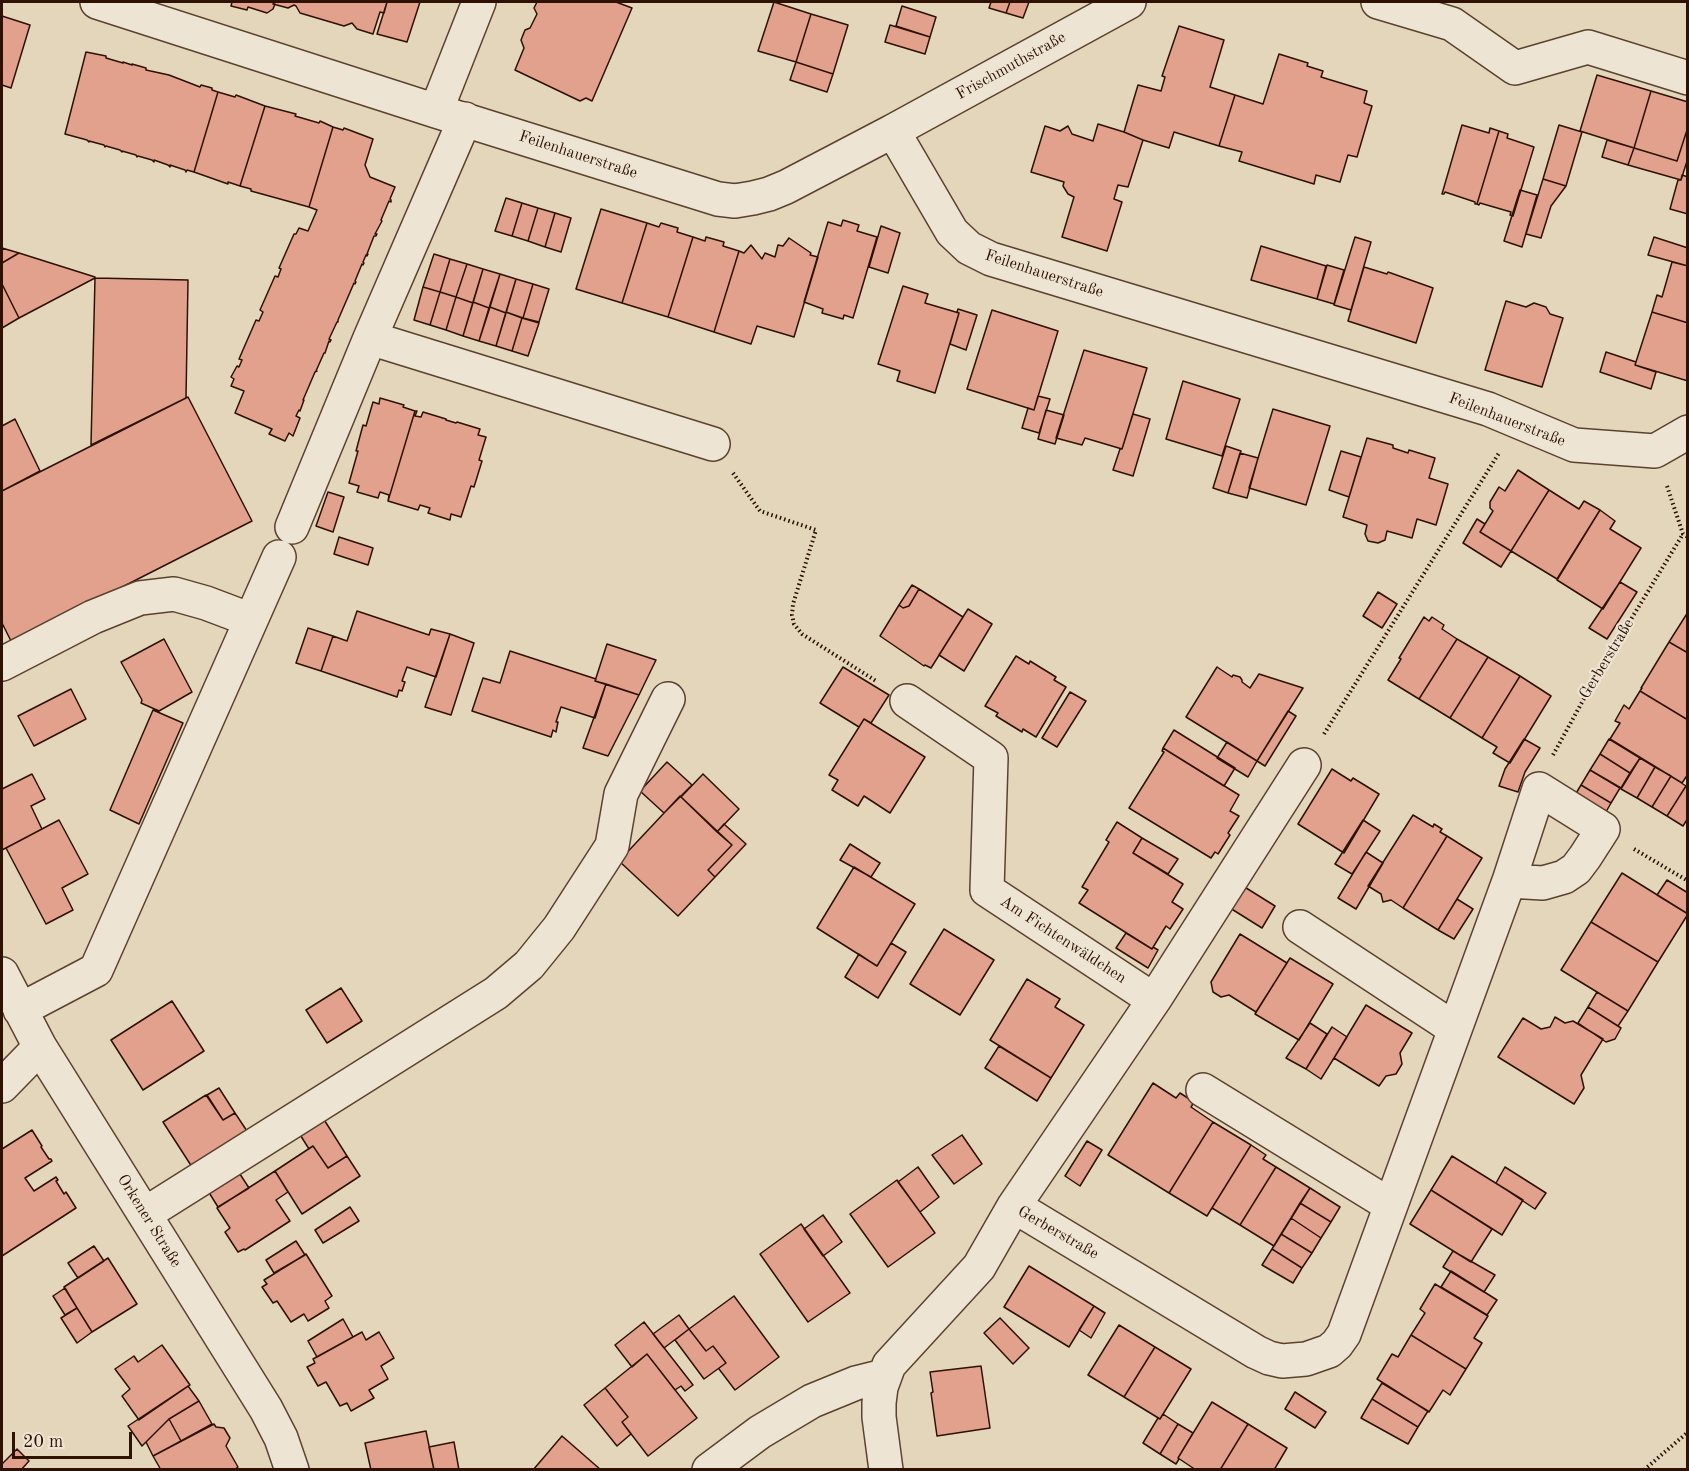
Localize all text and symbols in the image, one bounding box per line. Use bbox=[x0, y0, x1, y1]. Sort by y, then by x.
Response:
street label: Frischmuthstraße bbox=[953, 28, 1069, 104]
street label: Feilenhauerstraße bbox=[516, 127, 640, 183]
street label: Feilenhauerstraße bbox=[982, 246, 1106, 302]
street label: Feilenhauerstraße bbox=[1446, 389, 1568, 451]
street label: Gerberstraße bbox=[1576, 615, 1638, 703]
street label: Am Fichtenwäldchen bbox=[996, 892, 1130, 988]
street label: Orkener Straße bbox=[113, 1171, 185, 1271]
street label: Gerberstraße bbox=[1014, 1202, 1102, 1264]
scale bar bbox=[15, 1420, 135, 1458]
text: 20 m bbox=[23, 1433, 63, 1451]

